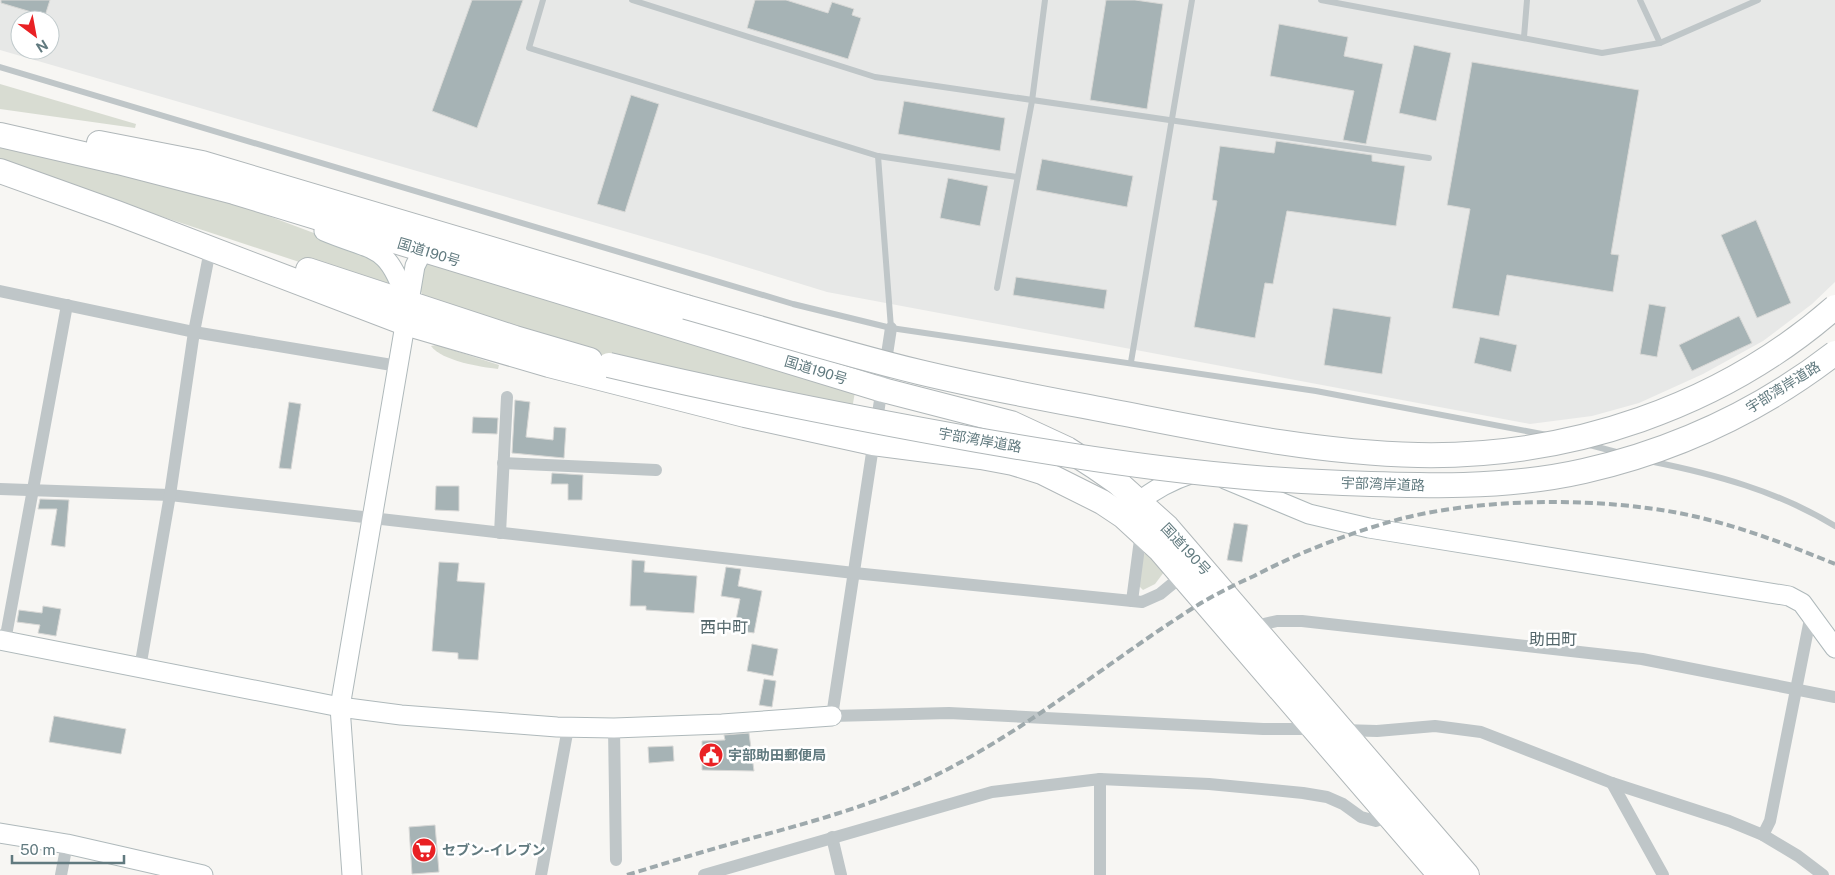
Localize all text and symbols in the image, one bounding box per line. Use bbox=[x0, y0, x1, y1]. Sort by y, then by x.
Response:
north arrow bbox=[10, 10, 60, 60]
text: N bbox=[33, 36, 51, 56]
street label: 国道190号 bbox=[396, 235, 462, 269]
street label: 国道190号 bbox=[783, 353, 849, 387]
street label: 宇部湾岸道路 bbox=[1743, 358, 1823, 416]
street label: 宇部湾岸道路 bbox=[937, 425, 1023, 455]
street label: 宇部湾岸道路 bbox=[1341, 475, 1425, 493]
street label: 国道190号 bbox=[1158, 520, 1214, 578]
district label: 西中町 bbox=[700, 618, 748, 637]
district label: 助田町 bbox=[1529, 630, 1577, 649]
public building icon: 宇部助田郵便局 bbox=[698, 742, 724, 768]
place label: 宇部助田郵便局 bbox=[728, 747, 826, 763]
scale bar bbox=[12, 832, 125, 864]
supermarket icon: セブン-イレブン bbox=[411, 837, 437, 863]
text: 50 m bbox=[20, 841, 55, 858]
place label: セブン-イレブン bbox=[442, 842, 546, 858]

